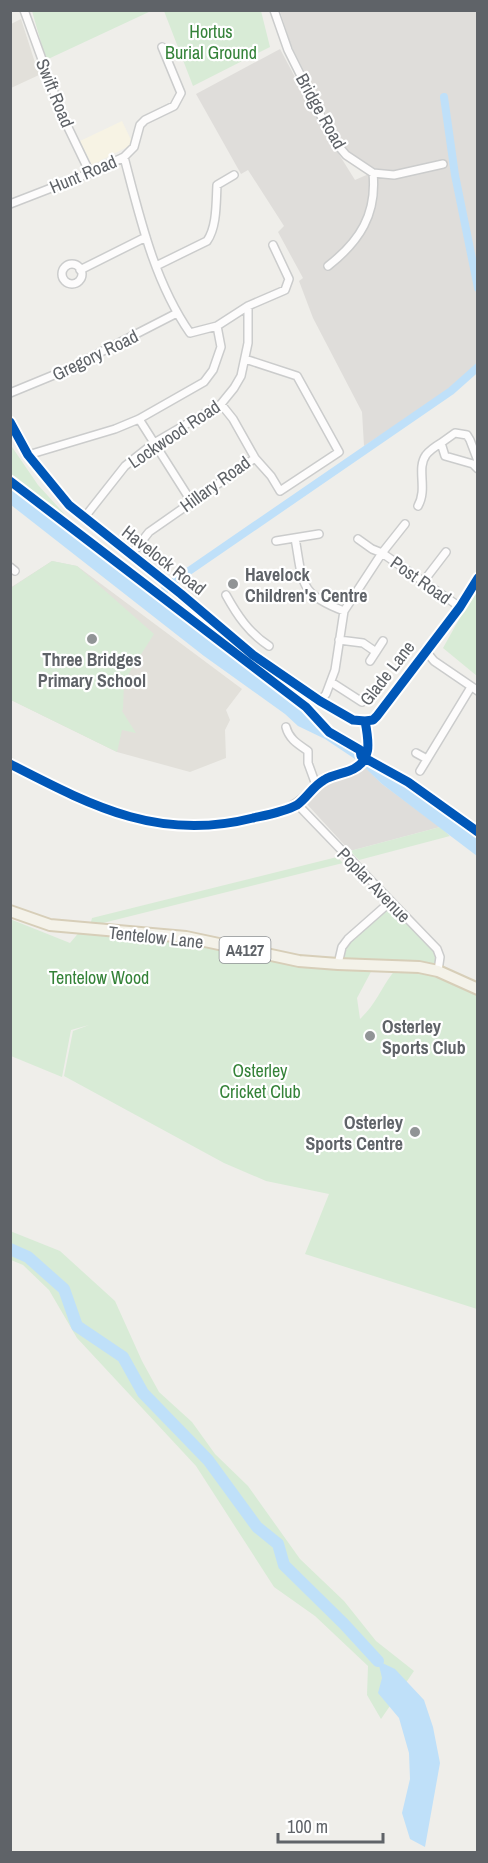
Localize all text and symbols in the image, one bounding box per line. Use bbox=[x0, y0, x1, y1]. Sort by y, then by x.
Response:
park label: Hortus Burial Ground bbox=[165, 19, 257, 65]
street label: Swift Road bbox=[30, 55, 80, 131]
street label: Bridge Road bbox=[290, 69, 352, 153]
street label: Hunt Road bbox=[46, 149, 120, 199]
street label: Gregory Road bbox=[48, 323, 142, 387]
street label: Lockwood Road bbox=[123, 394, 225, 474]
street label: Hillary Road bbox=[175, 450, 255, 518]
street label: Havelock Road bbox=[117, 519, 211, 601]
street label: Post Road bbox=[386, 550, 456, 610]
place label: Havelock Children's Centre bbox=[245, 562, 367, 608]
marker: Havelock Children's Centre bbox=[226, 577, 240, 591]
marker: Three Bridges Primary School bbox=[85, 632, 99, 646]
street label: Glade Lane bbox=[354, 635, 420, 711]
place label: Three Bridges Primary School bbox=[38, 647, 146, 693]
street label: Poplar Avenue bbox=[332, 842, 416, 928]
street label: Tentelow Lane bbox=[107, 920, 205, 954]
road number: A4127 bbox=[220, 937, 270, 963]
park label: Tentelow Wood bbox=[49, 965, 149, 990]
place label: Osterley Sports Club bbox=[382, 1014, 466, 1060]
marker: Osterley Sports Club bbox=[363, 1029, 377, 1043]
park label: Osterley Cricket Club bbox=[219, 1058, 301, 1104]
place label: Osterley Sports Centre bbox=[305, 1110, 404, 1156]
marker: Osterley Sports Centre bbox=[408, 1125, 422, 1139]
scale bar bbox=[278, 1806, 383, 1844]
text: 100 m bbox=[287, 1814, 328, 1839]

